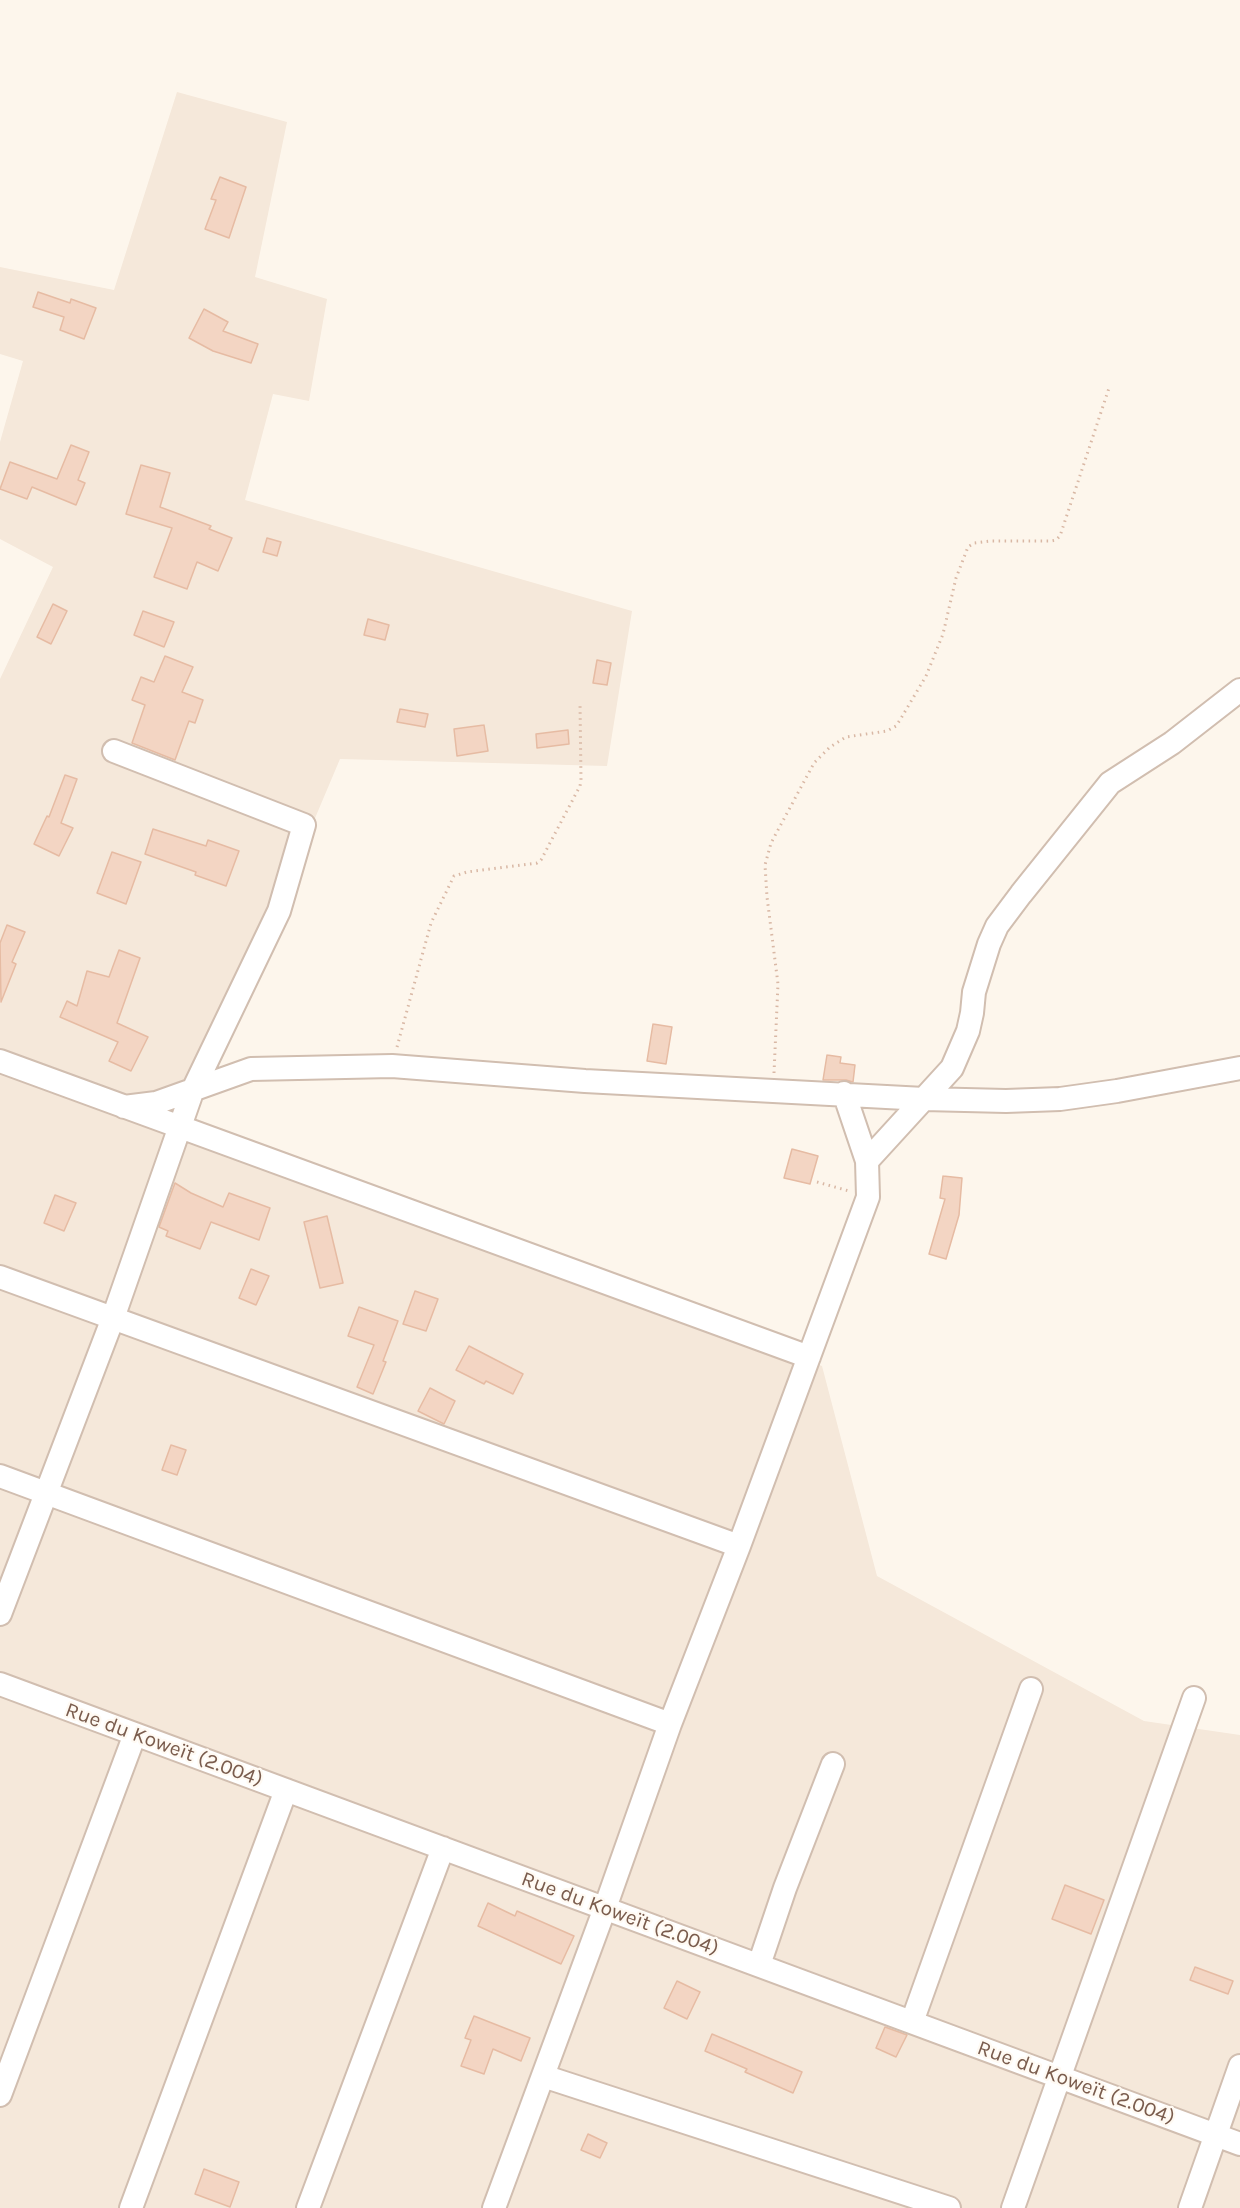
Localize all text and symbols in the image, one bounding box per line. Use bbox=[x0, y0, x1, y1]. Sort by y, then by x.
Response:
street label: Rue du Koweït (2.004) bbox=[62, 1698, 266, 1792]
street label: Rue du Koweït (2.004) bbox=[518, 1867, 722, 1961]
street label: Rue du Koweït (2.004) bbox=[974, 2036, 1178, 2130]

